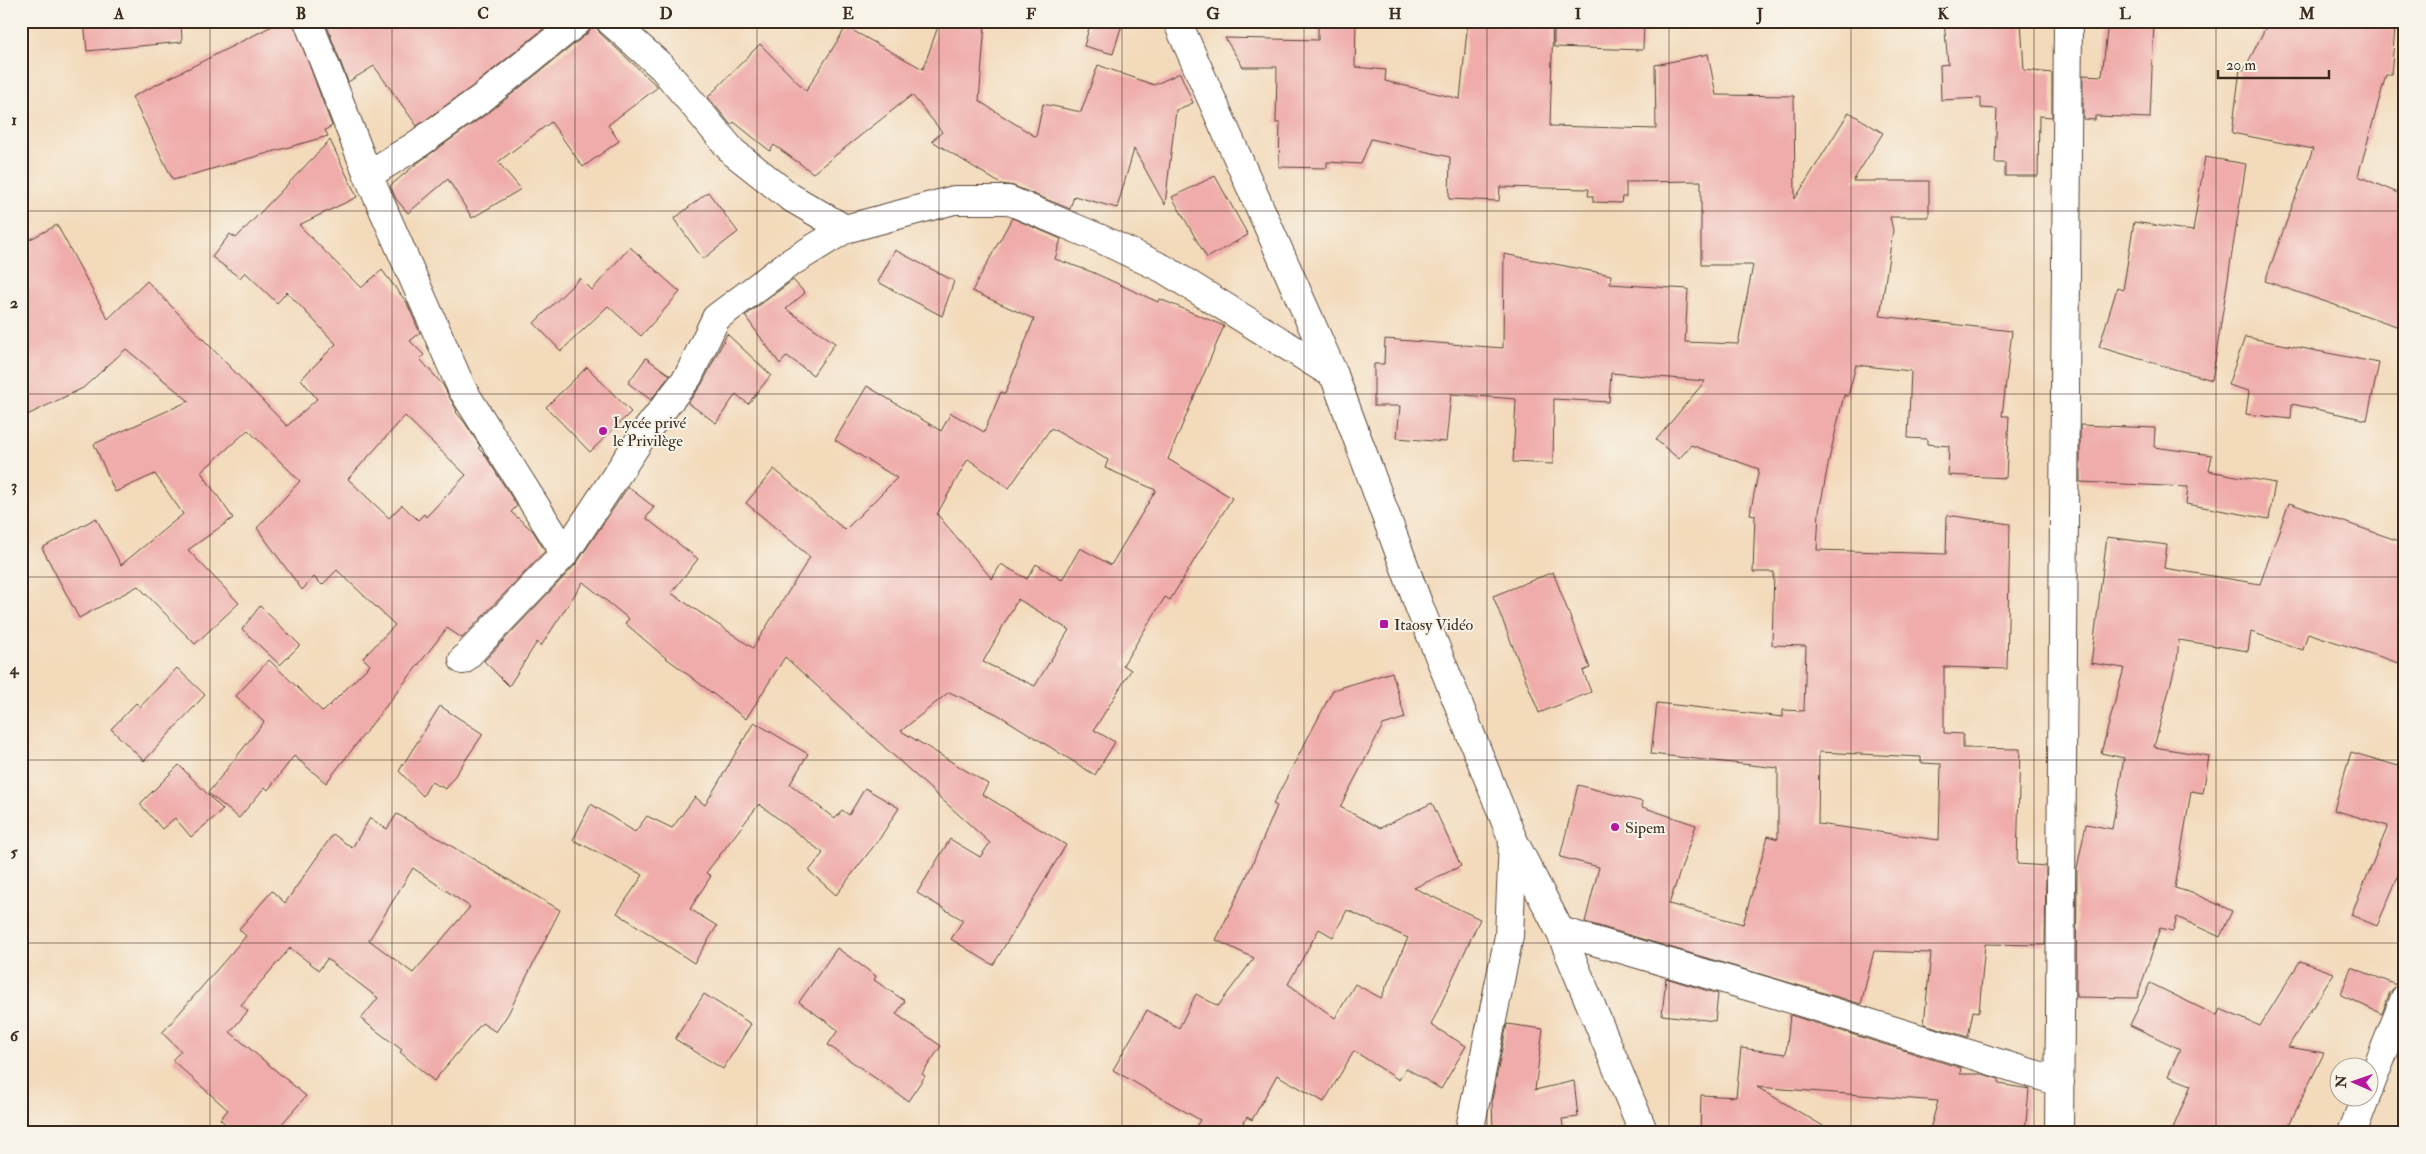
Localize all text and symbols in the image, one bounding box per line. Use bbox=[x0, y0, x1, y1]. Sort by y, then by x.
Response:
text: A bbox=[113, 4, 125, 24]
text: B bbox=[296, 4, 306, 24]
text: C bbox=[477, 4, 489, 24]
text: D bbox=[659, 4, 673, 24]
text: E bbox=[842, 4, 854, 24]
text: F bbox=[1026, 4, 1036, 24]
text: G bbox=[1206, 4, 1220, 24]
text: H bbox=[1388, 4, 1402, 24]
text: I bbox=[1575, 4, 1582, 24]
text: J bbox=[1756, 4, 1764, 25]
text: K bbox=[1937, 4, 1949, 24]
text: L bbox=[2119, 4, 2131, 24]
text: M bbox=[2298, 4, 2315, 24]
scale bar bbox=[2218, 48, 2330, 80]
text: 20 m bbox=[2226, 56, 2256, 75]
text: 1 bbox=[11, 110, 17, 130]
text: 2 bbox=[10, 293, 18, 313]
place label: Lycée privé le Privilège bbox=[613, 413, 687, 451]
marker: Lycée privé le Privilège bbox=[597, 425, 609, 437]
text: 3 bbox=[11, 476, 17, 496]
place label: Itaosy Vidéo bbox=[1394, 615, 1474, 635]
marker: Itaosy Vidéo bbox=[1378, 618, 1390, 630]
text: 4 bbox=[9, 659, 20, 679]
place label: Sipem bbox=[1625, 818, 1666, 839]
marker: Sipem bbox=[1609, 821, 1621, 833]
text: 5 bbox=[10, 842, 18, 862]
text: 6 bbox=[10, 1026, 20, 1046]
north arrow bbox=[2328, 1056, 2378, 1106]
text: N bbox=[2333, 1075, 2350, 1089]

